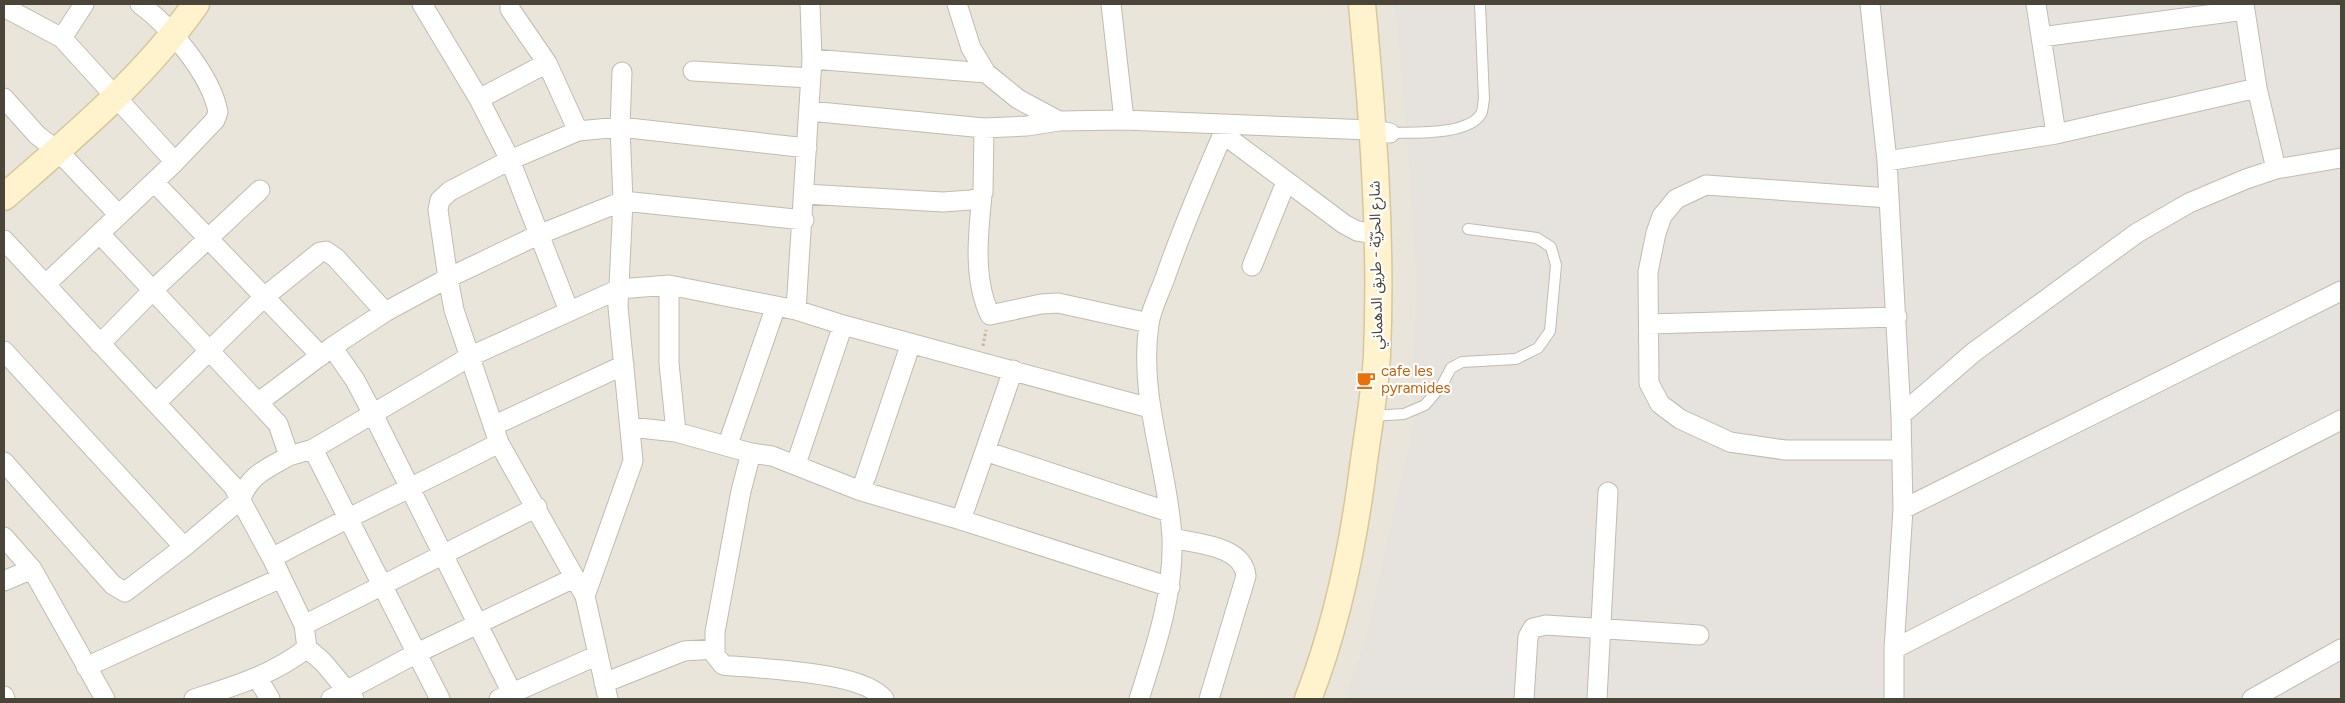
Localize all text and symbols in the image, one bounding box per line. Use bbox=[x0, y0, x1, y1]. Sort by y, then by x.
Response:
street label: شارع الحرّيّة - طريق الدهماني bbox=[1366, 180, 1389, 350]
place label: cafe les pyramides bbox=[1381, 362, 1451, 397]
cafe icon: cafe les pyramides bbox=[1355, 369, 1377, 391]

